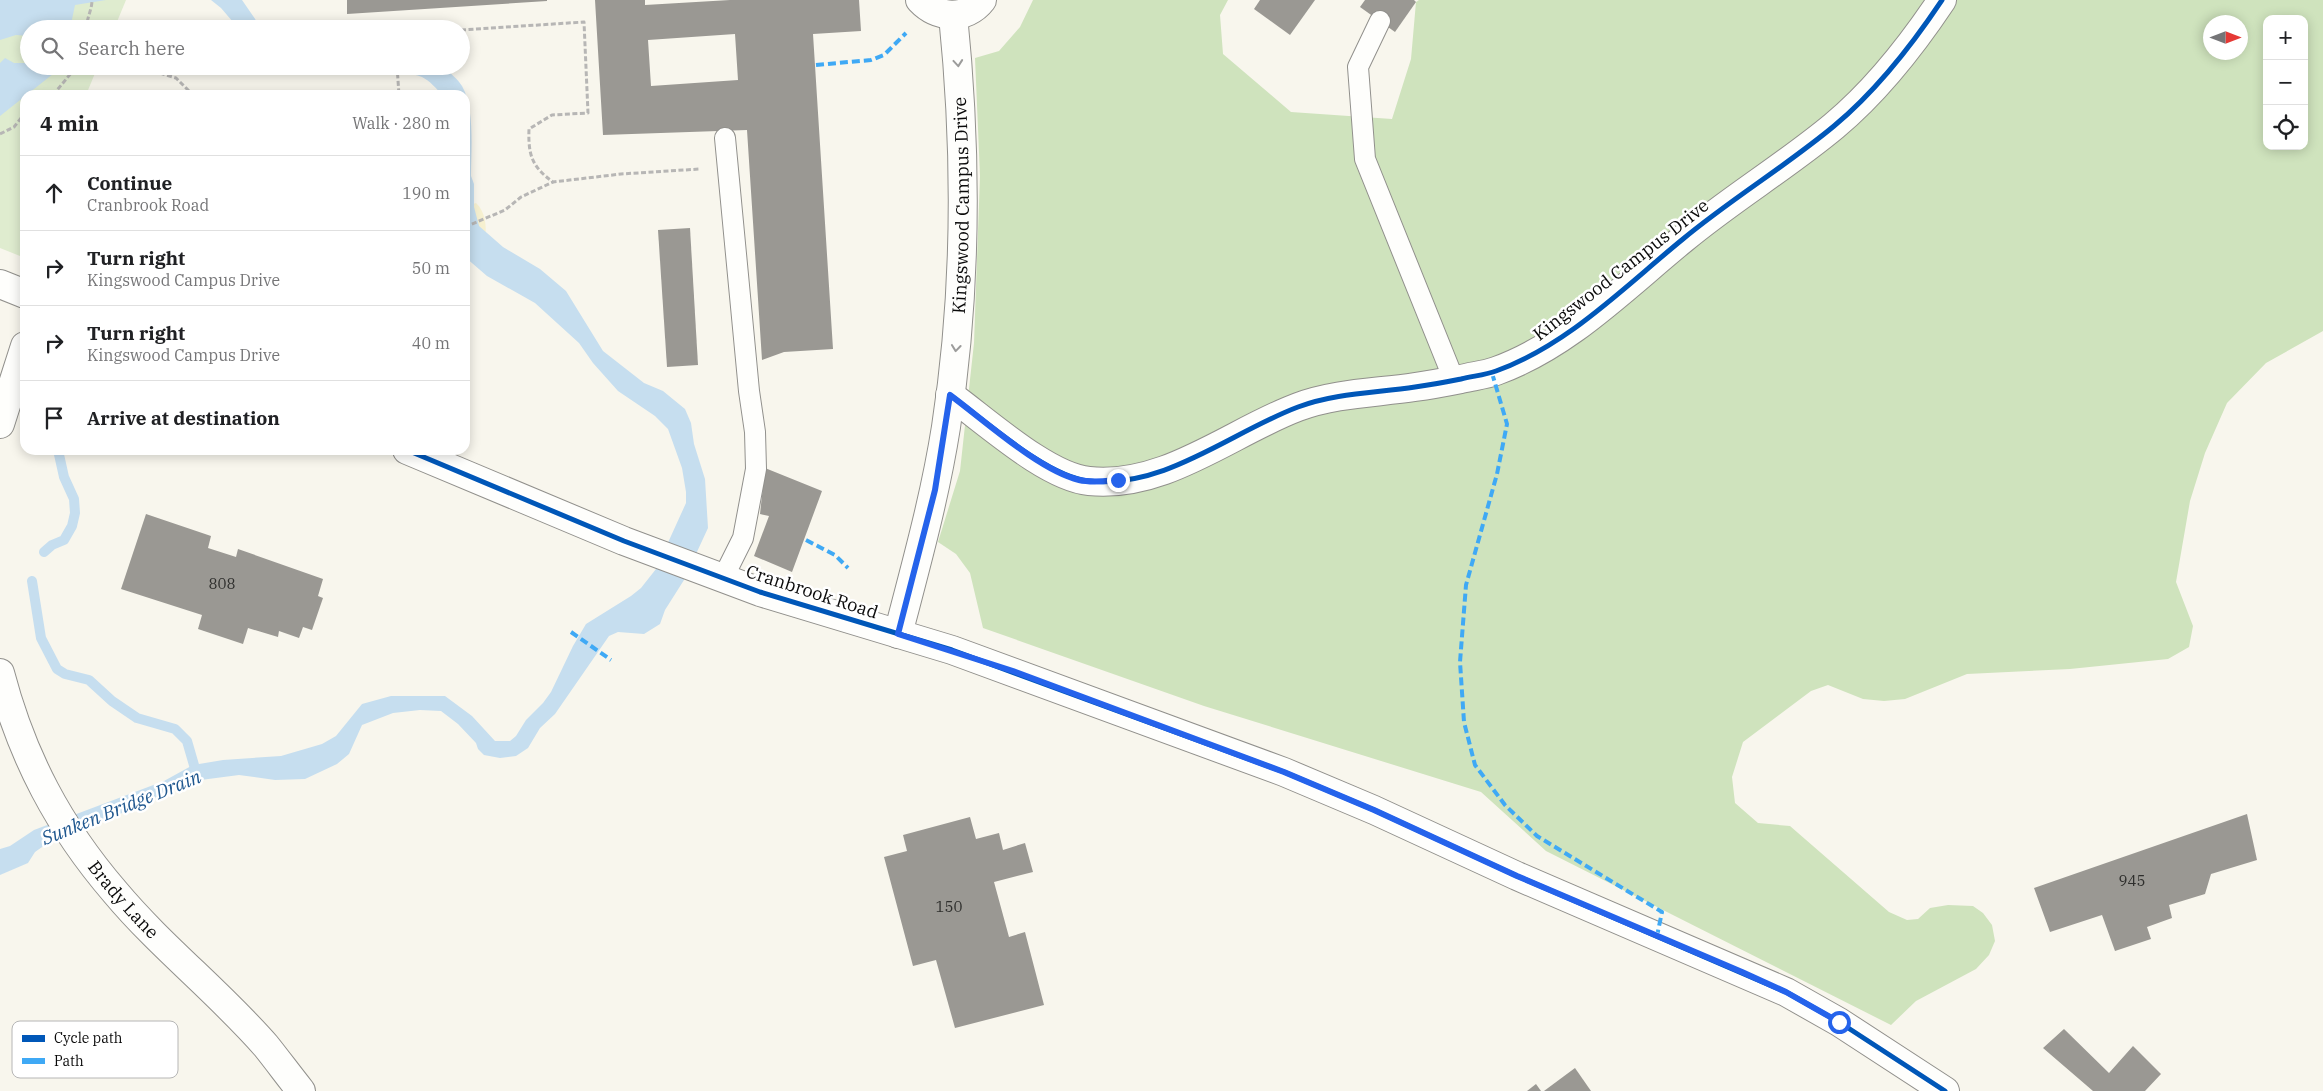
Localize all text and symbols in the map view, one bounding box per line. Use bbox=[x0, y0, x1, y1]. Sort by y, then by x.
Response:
north arrow bbox=[2203, 15, 2248, 60]
map controls bbox=[2263, 15, 2308, 150]
button: + bbox=[2263, 15, 2308, 60]
search box bbox=[20, 20, 470, 75]
icon: search bbox=[38, 34, 66, 62]
text: Search here bbox=[78, 36, 185, 60]
one-way arrow bbox=[952, 60, 963, 68]
button: − bbox=[2263, 60, 2308, 105]
street label: Kingswood Campus Drive bbox=[947, 96, 974, 315]
button: locate bbox=[2263, 105, 2308, 150]
text: 4 min bbox=[40, 109, 99, 137]
text: Walk · 280 m bbox=[352, 113, 450, 133]
text: Continue bbox=[87, 171, 172, 195]
icon: ahead bbox=[40, 179, 68, 207]
text: 190 m bbox=[402, 183, 450, 203]
street label: Kingswood Campus Drive bbox=[1528, 194, 1713, 345]
text: Cranbrook Road bbox=[87, 195, 209, 215]
text: Turn right bbox=[87, 246, 185, 270]
icon: right bbox=[40, 254, 68, 282]
text: 50 m bbox=[412, 258, 450, 278]
text: Kingswood Campus Drive bbox=[87, 270, 280, 290]
text: Turn right bbox=[87, 321, 185, 345]
icon: right bbox=[40, 329, 68, 357]
text: 40 m bbox=[412, 333, 450, 353]
one-way arrow bbox=[951, 344, 962, 352]
text: Kingswood Campus Drive bbox=[87, 345, 280, 365]
icon: arrive bbox=[40, 404, 68, 432]
text: Arrive at destination bbox=[87, 406, 280, 430]
route end bbox=[1107, 469, 1130, 492]
street label: Cranbrook Road bbox=[743, 559, 881, 624]
house number: 808 bbox=[208, 574, 236, 593]
water label: Sunken Bridge Drain bbox=[37, 764, 205, 850]
street label: Brady Lane bbox=[83, 856, 164, 943]
house number: 945 bbox=[2118, 871, 2146, 890]
house number: 150 bbox=[935, 897, 963, 916]
route start bbox=[1828, 1011, 1851, 1034]
legend bbox=[12, 1021, 178, 1078]
text: Cycle path bbox=[54, 1029, 123, 1047]
text: Path bbox=[54, 1052, 84, 1070]

